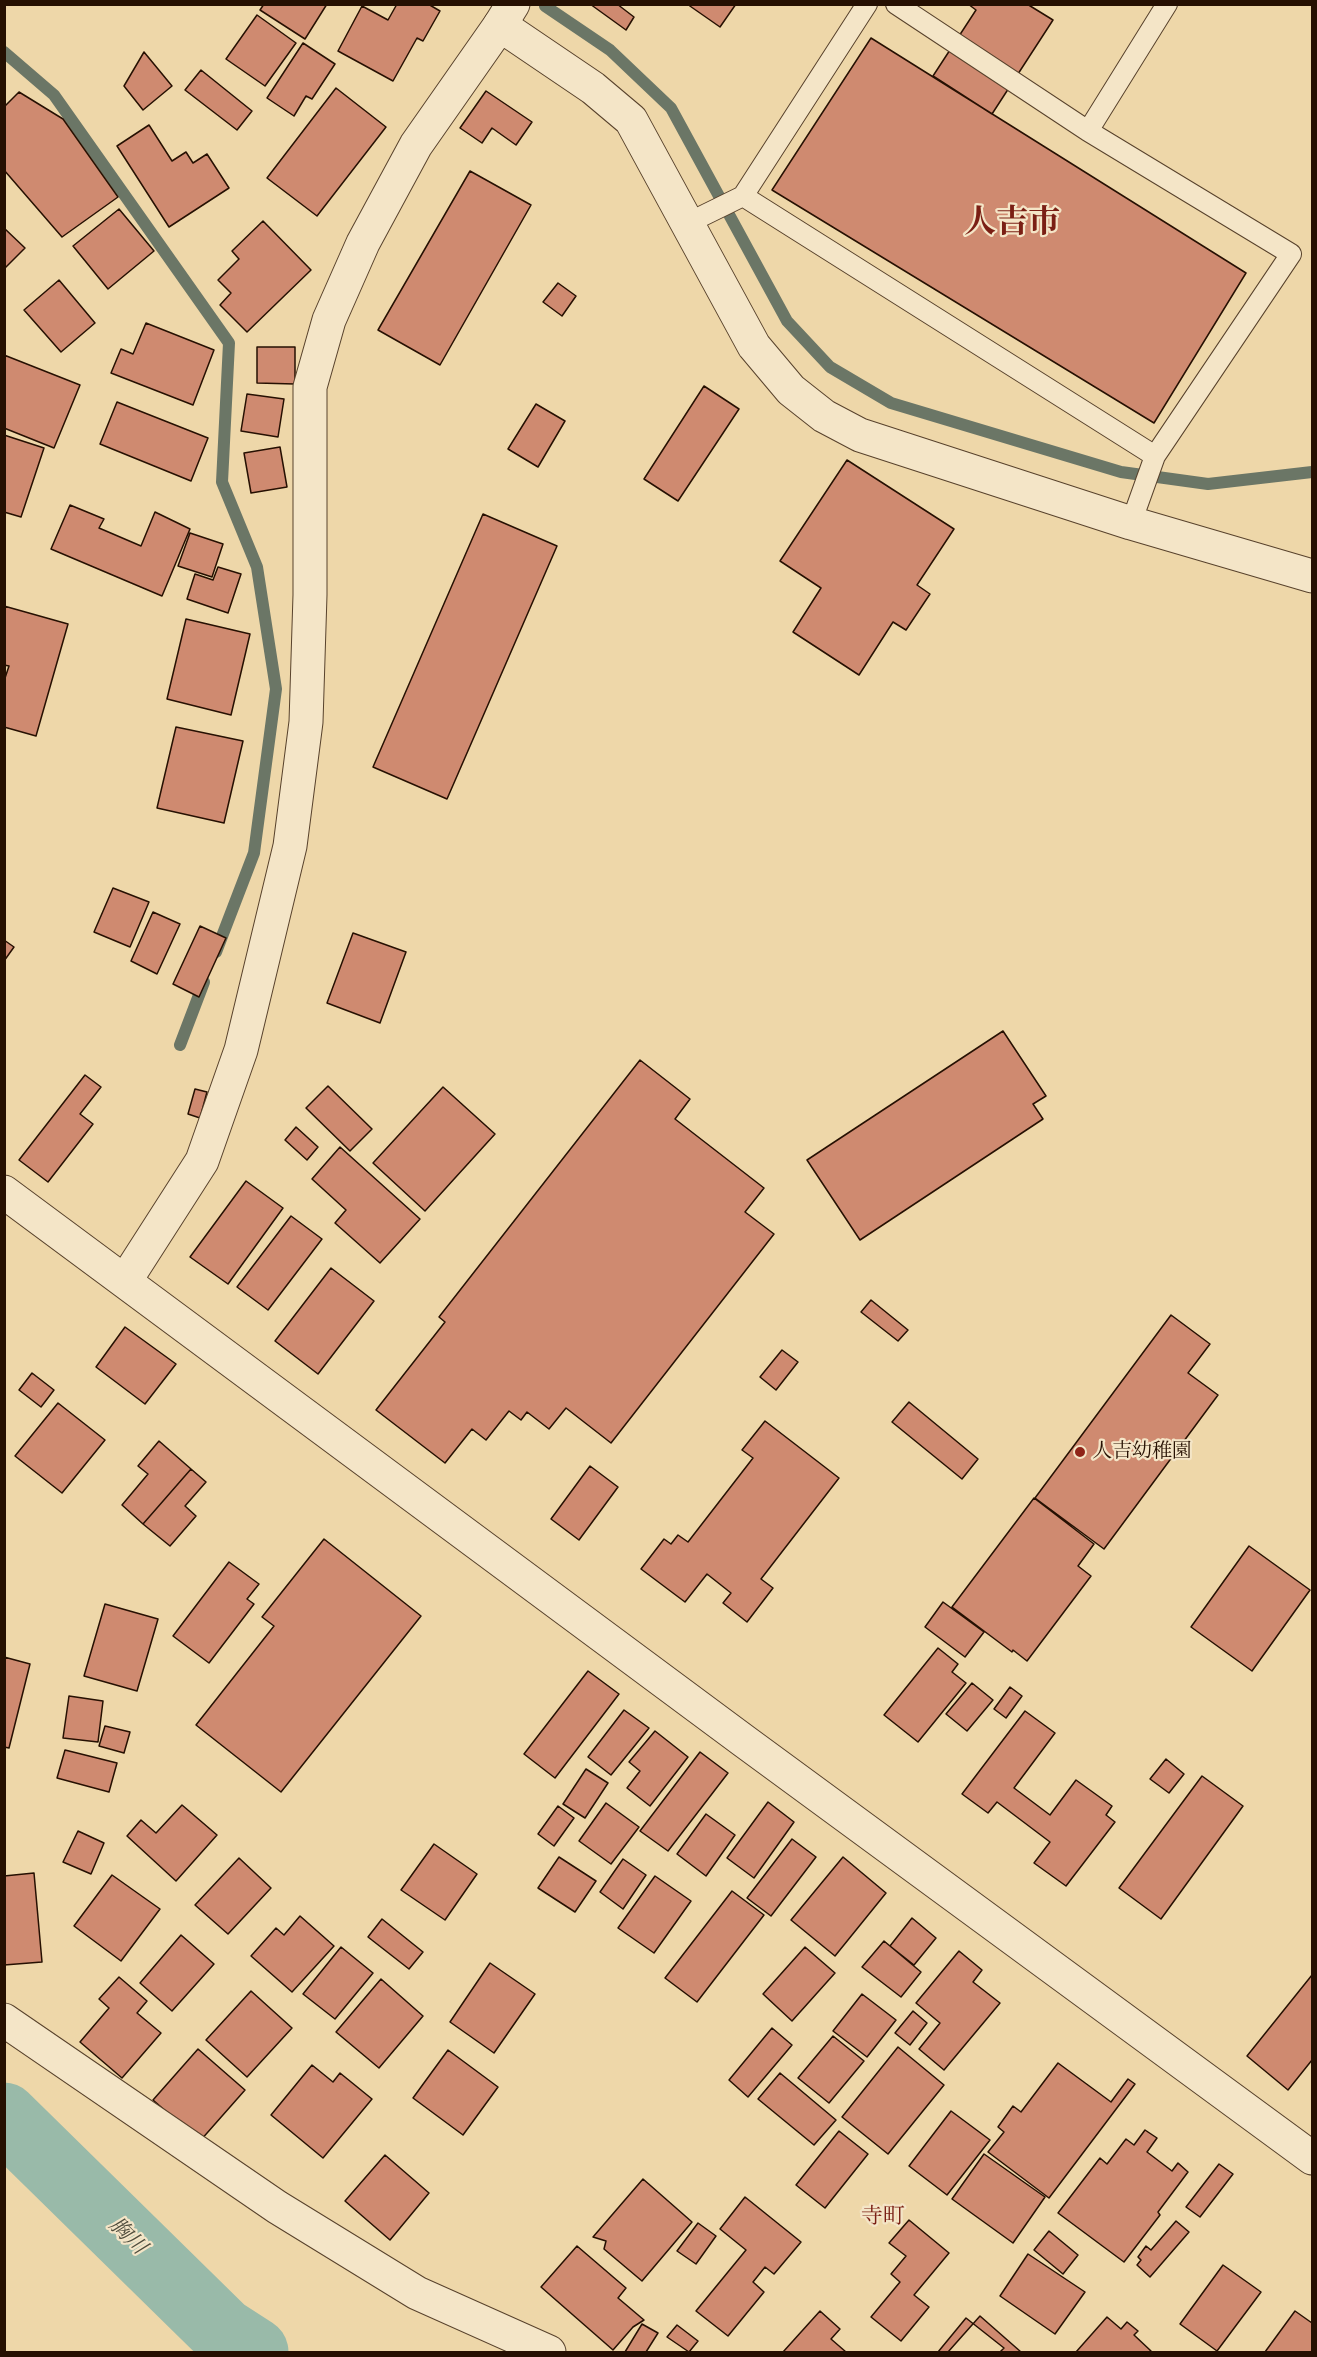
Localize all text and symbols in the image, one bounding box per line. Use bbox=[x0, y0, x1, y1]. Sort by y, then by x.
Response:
district label: 人吉市 bbox=[964, 205, 1060, 243]
place label: 人吉幼稚園 bbox=[1092, 1440, 1192, 1464]
marker: 人吉幼稚園 bbox=[1073, 1445, 1087, 1459]
district label: 寺町 bbox=[861, 2205, 905, 2231]
water label: 胸川 bbox=[103, 2213, 151, 2261]

